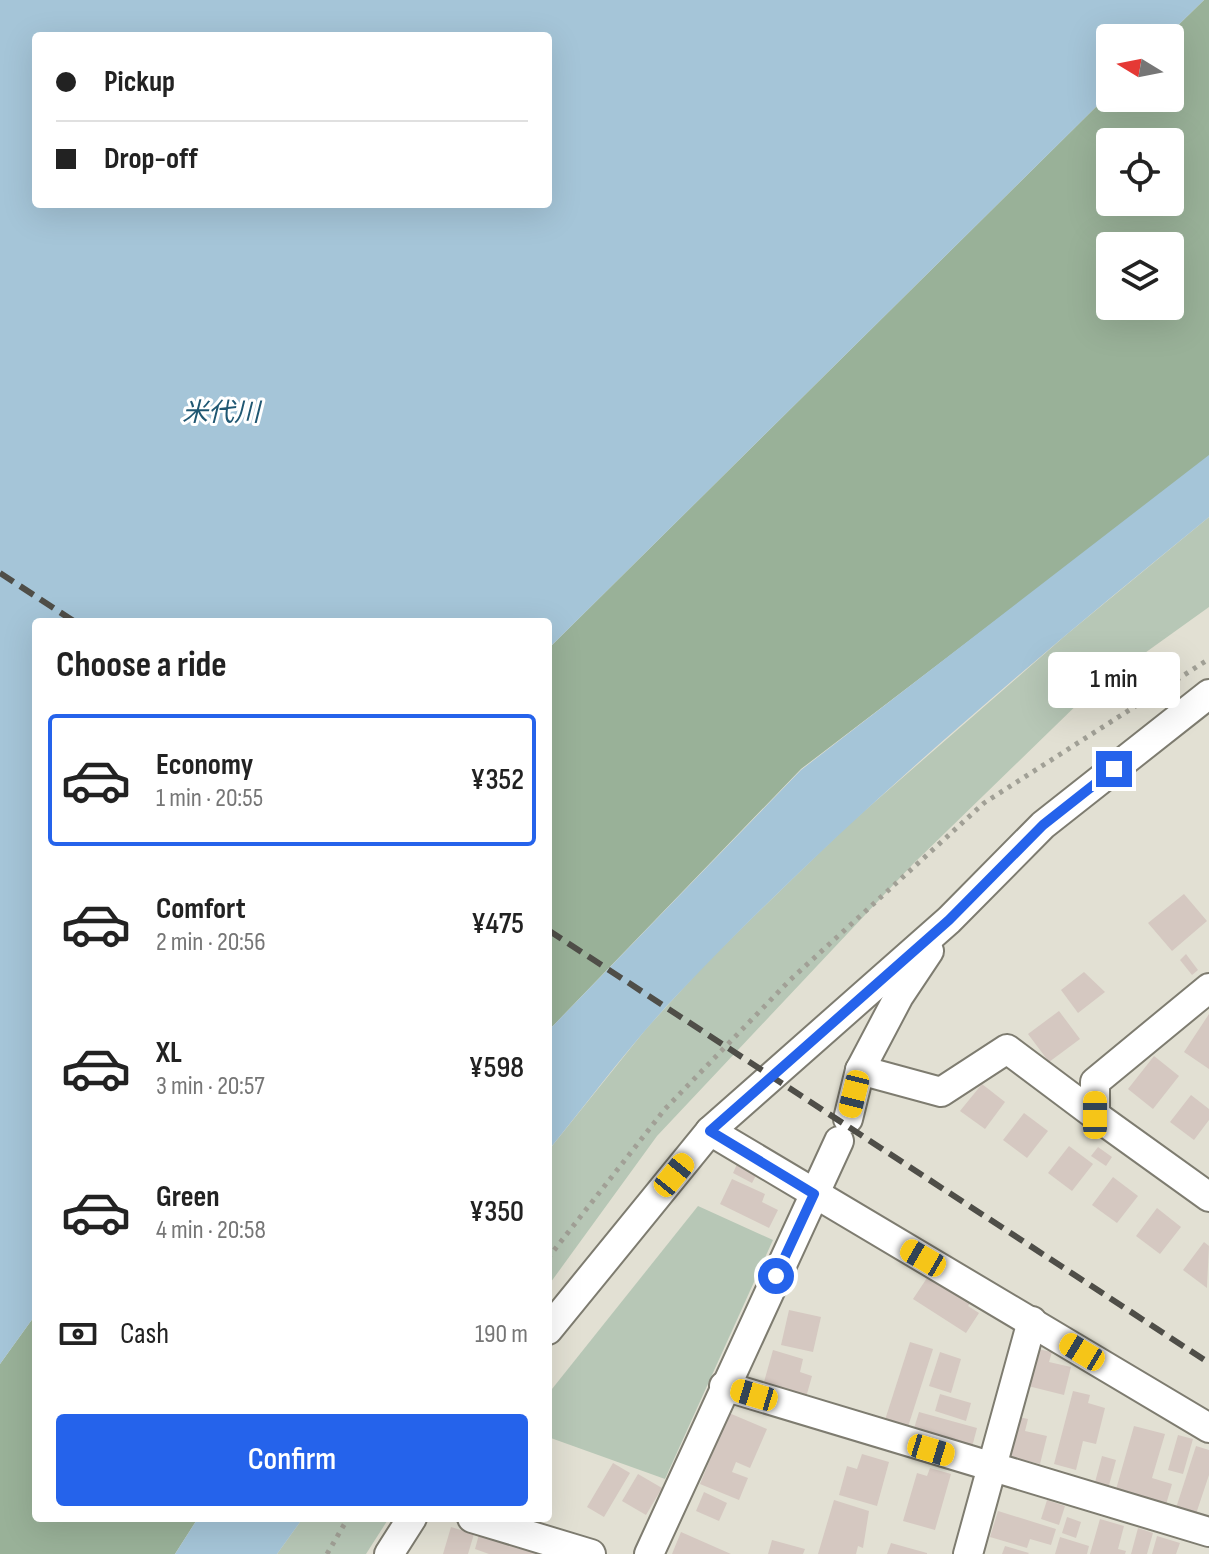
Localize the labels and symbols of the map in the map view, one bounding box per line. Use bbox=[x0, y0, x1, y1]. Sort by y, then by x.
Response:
north arrow bbox=[1096, 24, 1184, 112]
water label: 米代川 bbox=[182, 398, 263, 429]
callout: 1 min bbox=[1048, 653, 1180, 709]
route end bbox=[1096, 751, 1132, 787]
car bbox=[837, 1068, 871, 1120]
car bbox=[1083, 1091, 1107, 1139]
car bbox=[650, 1149, 698, 1201]
car bbox=[896, 1236, 950, 1280]
route start bbox=[758, 1258, 794, 1294]
car bbox=[1055, 1329, 1109, 1375]
car bbox=[728, 1377, 780, 1413]
car bbox=[905, 1432, 957, 1468]

